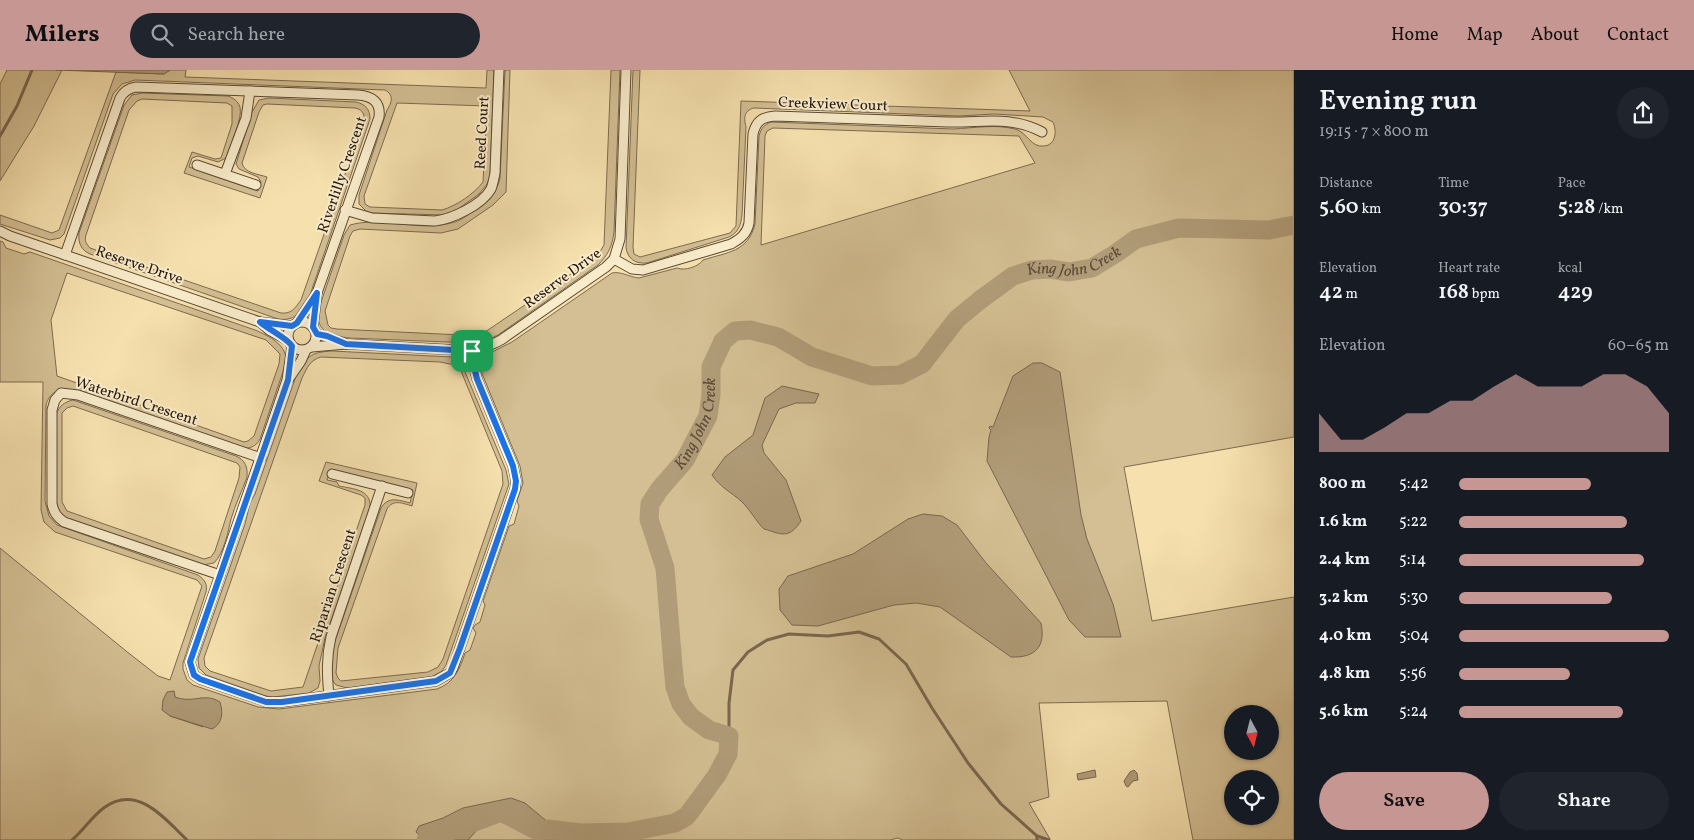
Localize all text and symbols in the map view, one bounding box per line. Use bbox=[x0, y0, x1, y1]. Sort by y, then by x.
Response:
search box bbox=[130, 13, 480, 58]
text: Milers bbox=[25, 18, 100, 52]
icon: search bbox=[148, 21, 176, 49]
text: Search here bbox=[188, 22, 285, 48]
text: Home bbox=[1391, 23, 1439, 48]
text: Map bbox=[1467, 23, 1503, 48]
text: About bbox=[1531, 23, 1579, 48]
text: Contact bbox=[1607, 23, 1669, 48]
text: Evening run bbox=[1319, 82, 1478, 121]
button: share bbox=[1617, 87, 1669, 139]
street label: Creekview Court bbox=[778, 93, 888, 117]
street label: Reed Court bbox=[471, 96, 495, 170]
street label: Riverlilly Crescent bbox=[313, 114, 373, 236]
text: 19:15 · 7 × 800 m bbox=[1319, 121, 1429, 143]
text: Distance bbox=[1319, 174, 1373, 193]
text: Time bbox=[1438, 174, 1469, 193]
text: Pace bbox=[1558, 174, 1586, 193]
text: 5.60 bbox=[1319, 193, 1359, 222]
text: 30:37 bbox=[1438, 193, 1488, 222]
text: 5:28 bbox=[1558, 193, 1596, 222]
text: km bbox=[1359, 200, 1381, 219]
text: /km bbox=[1596, 200, 1623, 219]
street label: Reserve Drive bbox=[92, 241, 186, 291]
water label: King John Creek bbox=[1024, 241, 1127, 283]
street label: Reserve Drive bbox=[520, 244, 606, 314]
text: Elevation bbox=[1319, 259, 1377, 278]
text: Heart rate bbox=[1438, 259, 1500, 278]
text: kcal bbox=[1558, 259, 1583, 278]
text: 42 bbox=[1319, 278, 1343, 307]
text: 168 bbox=[1438, 278, 1469, 307]
text: 429 bbox=[1558, 278, 1593, 307]
text: m bbox=[1343, 285, 1358, 304]
text: bpm bbox=[1469, 285, 1500, 304]
pin bbox=[451, 330, 493, 372]
text: Elevation bbox=[1319, 335, 1386, 357]
text: 60–65 m bbox=[1608, 335, 1669, 357]
icon: arrive bbox=[458, 337, 486, 365]
street label: Waterbird Crescent bbox=[72, 372, 200, 432]
water label: King John Creek bbox=[670, 377, 722, 475]
text: 800 m bbox=[1319, 473, 1366, 495]
text: 5:42 bbox=[1399, 473, 1429, 495]
text: 1.6 km bbox=[1319, 511, 1367, 533]
text: 5:22 bbox=[1399, 511, 1428, 533]
street label: Riparian Crescent bbox=[306, 526, 362, 646]
text: 2.4 km bbox=[1319, 549, 1370, 571]
text: 5:14 bbox=[1399, 549, 1426, 571]
text: 3.2 km bbox=[1319, 587, 1368, 609]
text: 5:30 bbox=[1399, 587, 1428, 609]
text: 4.0 km bbox=[1319, 625, 1371, 647]
text: 5:04 bbox=[1399, 625, 1429, 647]
text: 4.8 km bbox=[1319, 663, 1370, 685]
text: 5:56 bbox=[1399, 663, 1426, 685]
text: 5.6 km bbox=[1319, 701, 1368, 723]
text: 5:24 bbox=[1399, 701, 1428, 723]
north arrow bbox=[1224, 705, 1279, 760]
map controls bbox=[1224, 705, 1279, 825]
button: locate bbox=[1224, 770, 1279, 825]
button: Save bbox=[1319, 772, 1489, 830]
button: Share bbox=[1499, 772, 1669, 830]

